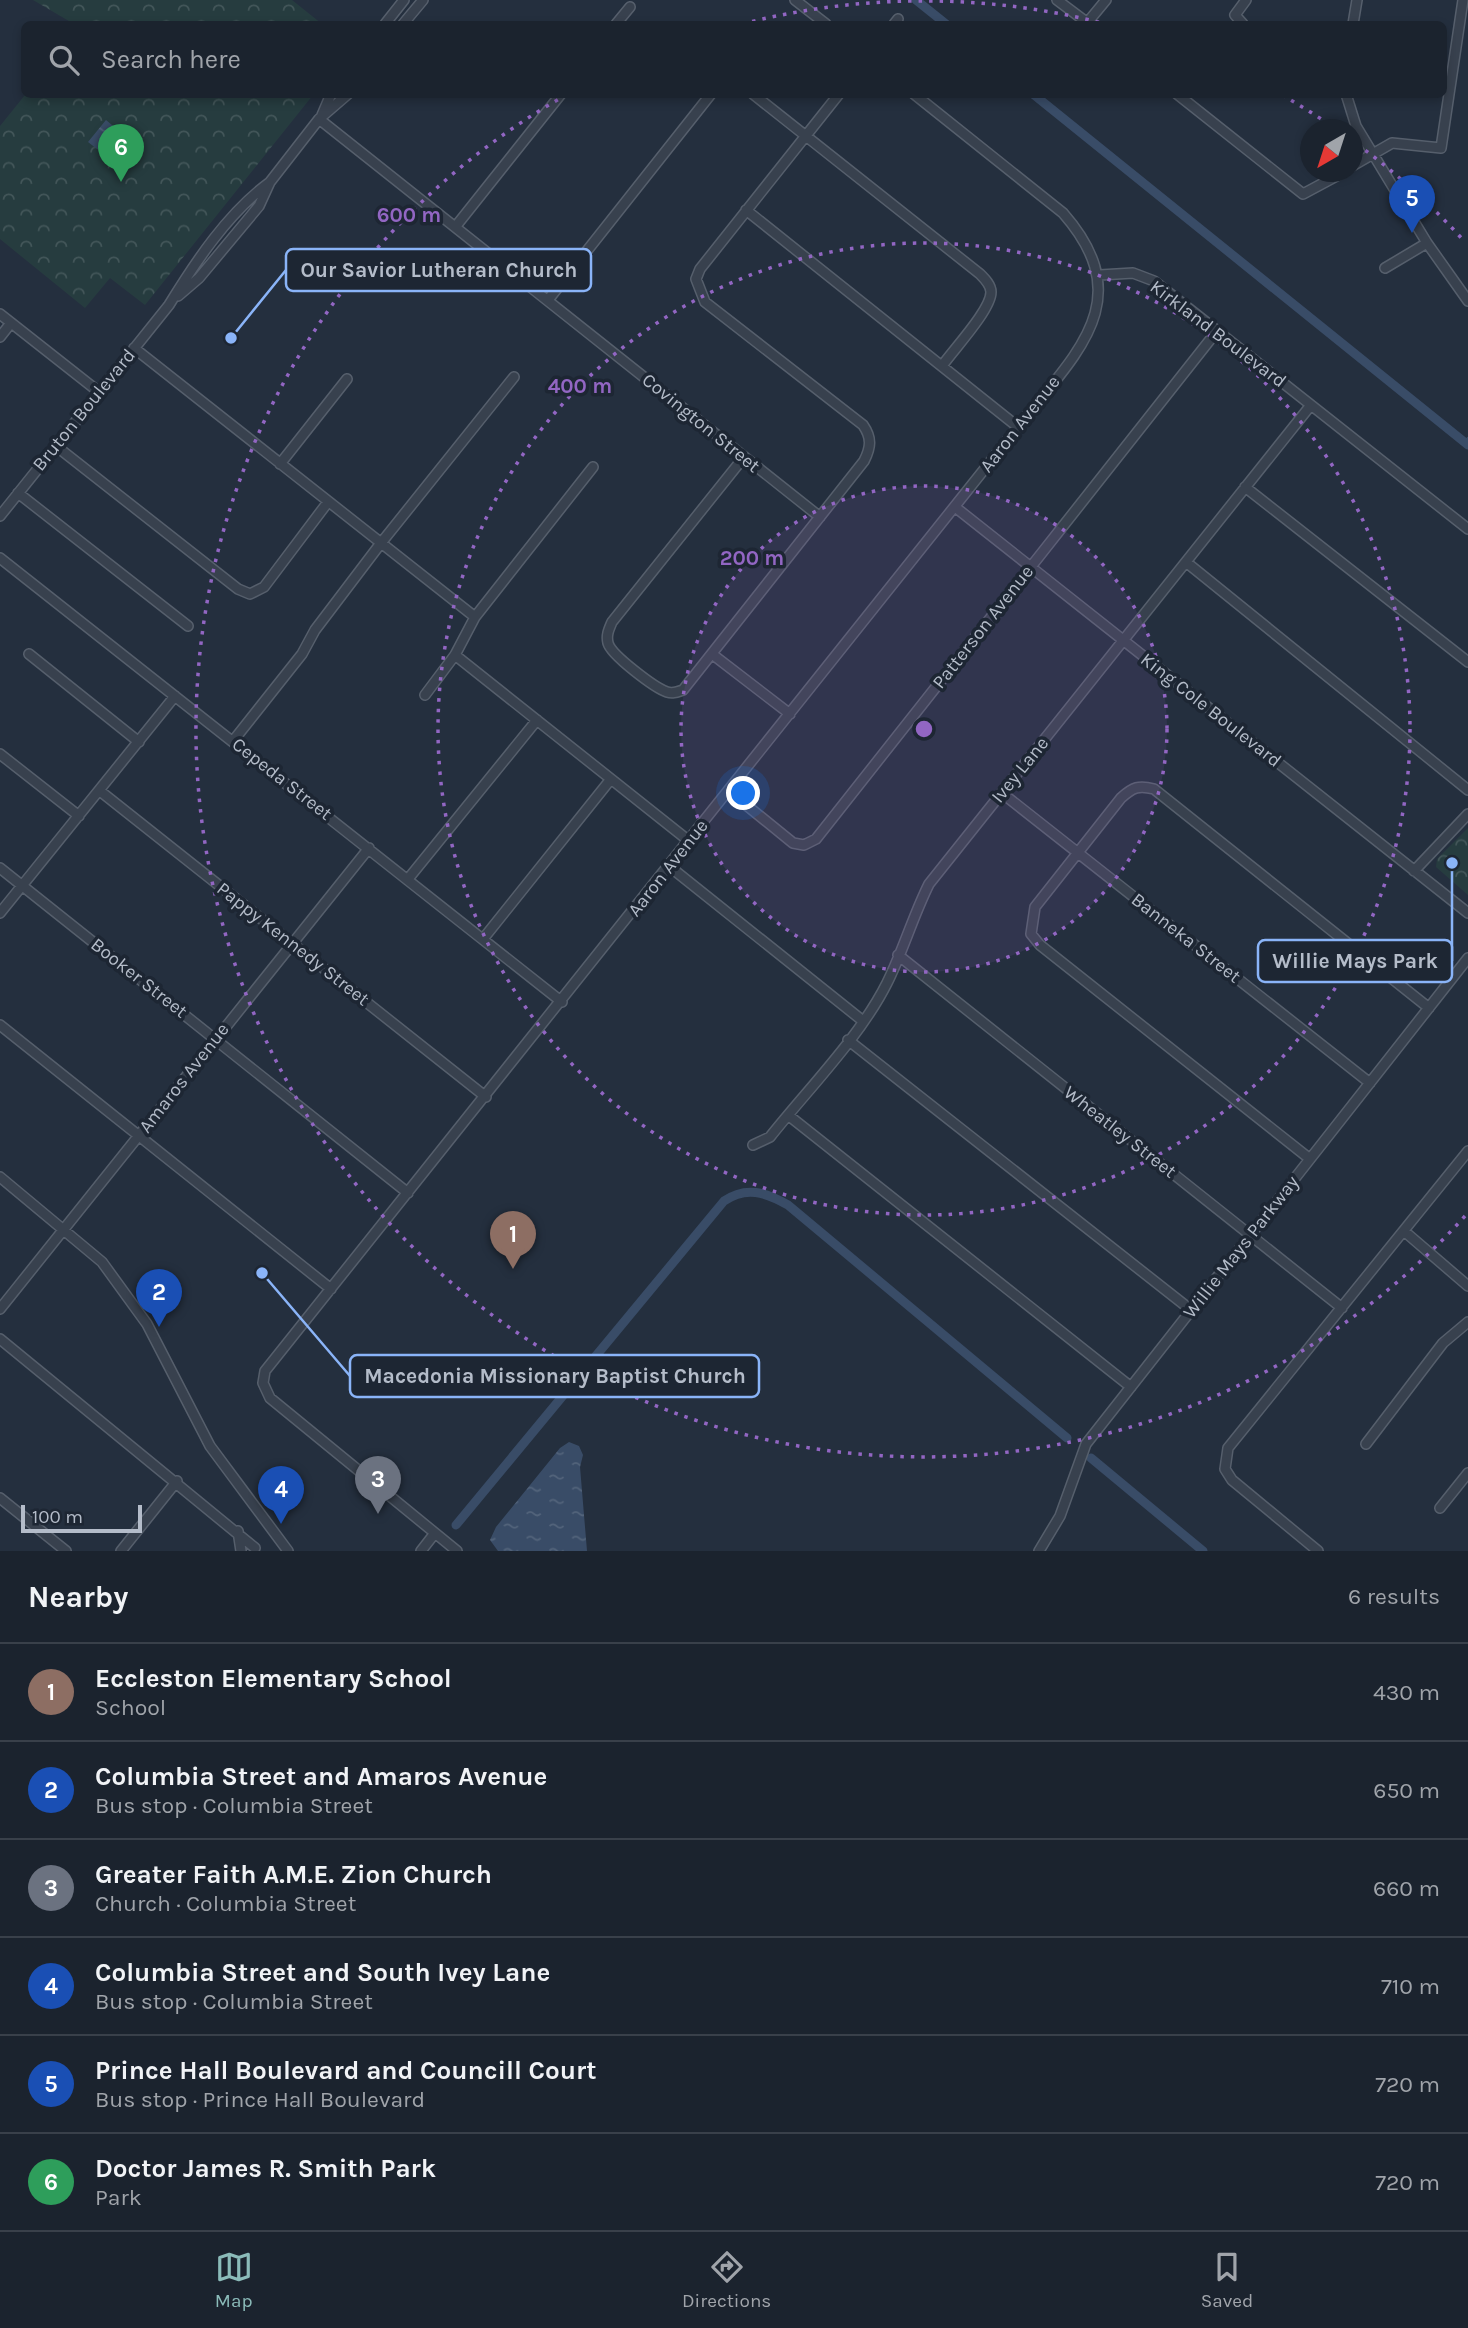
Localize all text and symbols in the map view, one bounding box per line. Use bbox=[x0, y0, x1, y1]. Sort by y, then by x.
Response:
search box bbox=[21, 21, 1447, 98]
icon: search bbox=[45, 41, 83, 79]
text: Search here bbox=[101, 44, 241, 75]
north arrow bbox=[1300, 119, 1363, 182]
pin: 6 bbox=[98, 124, 144, 182]
pin: 5 bbox=[1389, 175, 1435, 233]
text: 600 m bbox=[377, 203, 441, 227]
callout: Our Savior Lutheran Church bbox=[286, 249, 591, 291]
text: Our Savior Lutheran Church bbox=[301, 258, 577, 282]
street label: Kirkland Boulevard bbox=[1146, 276, 1290, 392]
street label: Bruton Boulevard bbox=[28, 345, 140, 475]
street label: Covington Street bbox=[638, 369, 764, 477]
street label: Aaron Avenue bbox=[975, 371, 1065, 477]
text: 400 m bbox=[548, 374, 612, 398]
text: 200 m bbox=[720, 546, 784, 570]
street label: Patterson Avenue bbox=[928, 561, 1038, 693]
street label: King Cole Boulevard bbox=[1136, 648, 1286, 772]
centre of rings bbox=[912, 717, 936, 741]
street label: Cepeda Street bbox=[228, 733, 336, 825]
street label: Ivey Lane bbox=[987, 733, 1053, 807]
your location bbox=[726, 776, 760, 810]
street label: Aaron Avenue bbox=[623, 815, 713, 921]
street label: Pappy Kennedy Street bbox=[212, 878, 374, 1010]
street label: Banneka Street bbox=[1127, 888, 1245, 988]
street label: Booker Street bbox=[86, 933, 192, 1023]
callout: Willie Mays Park bbox=[1258, 940, 1452, 982]
text: Willie Mays Park bbox=[1272, 949, 1438, 973]
street label: Amaros Avenue bbox=[134, 1019, 234, 1137]
street label: Wheatley Street bbox=[1059, 1081, 1181, 1183]
street label: Willie Mays Parkway bbox=[1179, 1171, 1304, 1323]
pin: 1 bbox=[490, 1211, 536, 1269]
pin: 2 bbox=[136, 1269, 182, 1327]
callout: Macedonia Missionary Baptist Church bbox=[350, 1355, 759, 1397]
text: Macedonia Missionary Baptist Church bbox=[364, 1364, 746, 1388]
pin: 3 bbox=[355, 1456, 401, 1514]
pin: 4 bbox=[258, 1466, 304, 1524]
scale bar bbox=[21, 1502, 142, 1534]
text: 100 m bbox=[32, 1506, 83, 1528]
text: Nearby bbox=[28, 1579, 128, 1615]
text: 6 results bbox=[1348, 1583, 1440, 1610]
text: Eccleston Elementary School bbox=[95, 1663, 452, 1694]
text: 1 bbox=[47, 1679, 55, 1706]
text: 430 m bbox=[1373, 1679, 1440, 1706]
text: School bbox=[95, 1694, 166, 1721]
text: Columbia Street and Amaros Avenue bbox=[95, 1761, 547, 1792]
text: 2 bbox=[44, 1777, 58, 1804]
text: 650 m bbox=[1373, 1777, 1440, 1804]
text: Bus stop · Columbia Street bbox=[95, 1792, 373, 1819]
text: Greater Faith A.M.E. Zion Church bbox=[95, 1859, 492, 1890]
text: 3 bbox=[44, 1875, 58, 1902]
text: 660 m bbox=[1373, 1875, 1440, 1902]
text: Church · Columbia Street bbox=[95, 1890, 356, 1917]
text: Columbia Street and South Ivey Lane bbox=[95, 1957, 550, 1988]
text: 4 bbox=[44, 1973, 58, 2000]
text: 710 m bbox=[1381, 1973, 1440, 2000]
text: Bus stop · Columbia Street bbox=[95, 1988, 373, 2015]
text: Prince Hall Boulevard and Councill Court bbox=[95, 2055, 596, 2086]
text: 5 bbox=[44, 2071, 58, 2098]
text: 720 m bbox=[1375, 2071, 1440, 2098]
text: Bus stop · Prince Hall Boulevard bbox=[95, 2086, 425, 2113]
text: Doctor James R. Smith Park bbox=[95, 2153, 436, 2184]
text: 6 bbox=[44, 2169, 58, 2196]
text: 720 m bbox=[1375, 2169, 1440, 2196]
text: Park bbox=[95, 2184, 142, 2211]
tab: Map bbox=[215, 2248, 253, 2312]
tab: Directions bbox=[682, 2248, 771, 2312]
tab: Saved bbox=[1201, 2248, 1253, 2312]

